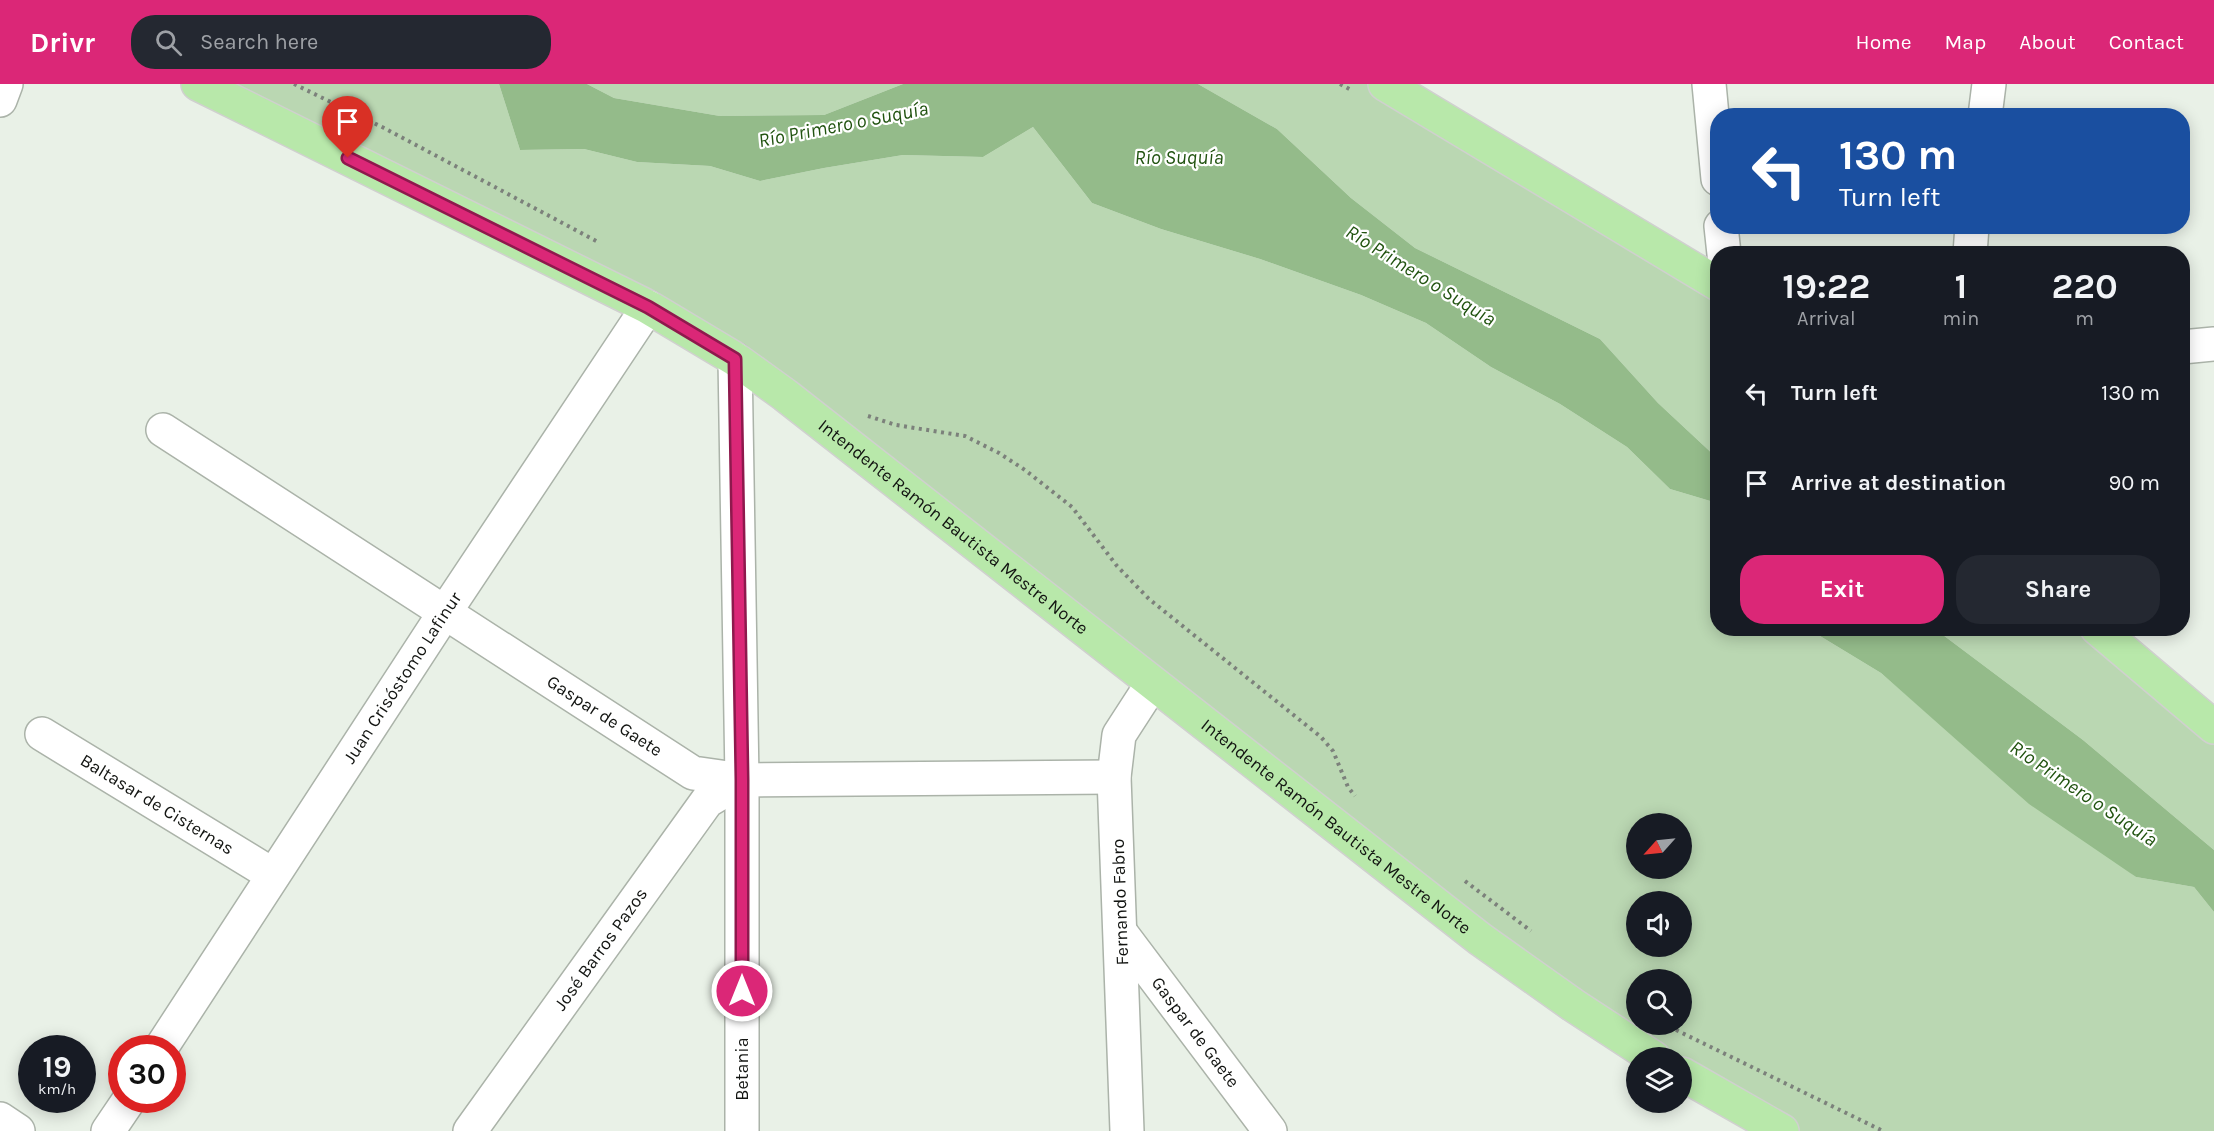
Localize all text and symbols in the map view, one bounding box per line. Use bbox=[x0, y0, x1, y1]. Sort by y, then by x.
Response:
search box bbox=[131, 15, 551, 69]
text: Drivr bbox=[30, 26, 95, 59]
icon: search bbox=[152, 26, 185, 59]
text: Search here bbox=[200, 29, 318, 55]
text: Home bbox=[1856, 30, 1912, 54]
text: Map bbox=[1945, 30, 1986, 54]
text: About bbox=[2019, 30, 2076, 54]
text: Contact bbox=[2109, 30, 2184, 54]
pin bbox=[322, 96, 373, 158]
water label: Río Primero o Suquía bbox=[756, 97, 930, 152]
icon: arrive bbox=[331, 105, 364, 138]
text: 130 m bbox=[1839, 130, 1957, 180]
icon: left bbox=[1740, 132, 1818, 210]
water label: Río Suquía bbox=[1134, 146, 1224, 169]
text: Turn left bbox=[1839, 181, 1940, 213]
water label: Río Primero o Suquía bbox=[1341, 220, 1500, 331]
text: 19:22 bbox=[1782, 265, 1870, 307]
text: 1 bbox=[1954, 265, 1967, 307]
text: 220 bbox=[2051, 265, 2118, 307]
text: Arrival bbox=[1797, 307, 1856, 330]
text: min bbox=[1942, 307, 1979, 330]
text: m bbox=[2075, 307, 2094, 330]
icon: left bbox=[1740, 377, 1773, 410]
text: Turn left bbox=[1791, 380, 1878, 406]
text: 130 m bbox=[2101, 380, 2160, 406]
street label: Intendente Ramón Bautista Mestre Norte bbox=[814, 414, 1093, 639]
icon: arrive bbox=[1740, 467, 1773, 500]
text: Arrive at destination bbox=[1791, 470, 2006, 496]
text: 90 m bbox=[2108, 470, 2160, 496]
button: Exit bbox=[1740, 555, 1944, 624]
button: Share bbox=[1956, 555, 2160, 624]
street label: Juan Crisóstomo Lafinur bbox=[338, 587, 467, 768]
street label: Gaspar de Gaete bbox=[543, 670, 666, 761]
street label: Intendente Ramón Bautista Mestre Norte bbox=[1197, 714, 1475, 939]
water label: Río Primero o Suquía bbox=[2006, 736, 2162, 851]
street label: Baltasar de Cisternas bbox=[76, 749, 238, 860]
north arrow bbox=[1626, 813, 1692, 879]
map controls bbox=[1626, 813, 1692, 1113]
street label: Fernando Fabro bbox=[1107, 838, 1133, 966]
street label: José Barros Pazos bbox=[549, 884, 652, 1015]
button: sound bbox=[1626, 891, 1692, 957]
position arrow bbox=[710, 959, 774, 1023]
button: search bbox=[1626, 969, 1692, 1035]
street label: Gaspar de Gaete bbox=[1147, 972, 1244, 1092]
speed limit sign: 30 bbox=[108, 1035, 186, 1113]
street label: Betania bbox=[731, 1037, 753, 1101]
button: layers bbox=[1626, 1047, 1692, 1113]
text: 19 bbox=[42, 1049, 71, 1085]
text: km/h bbox=[38, 1080, 76, 1098]

